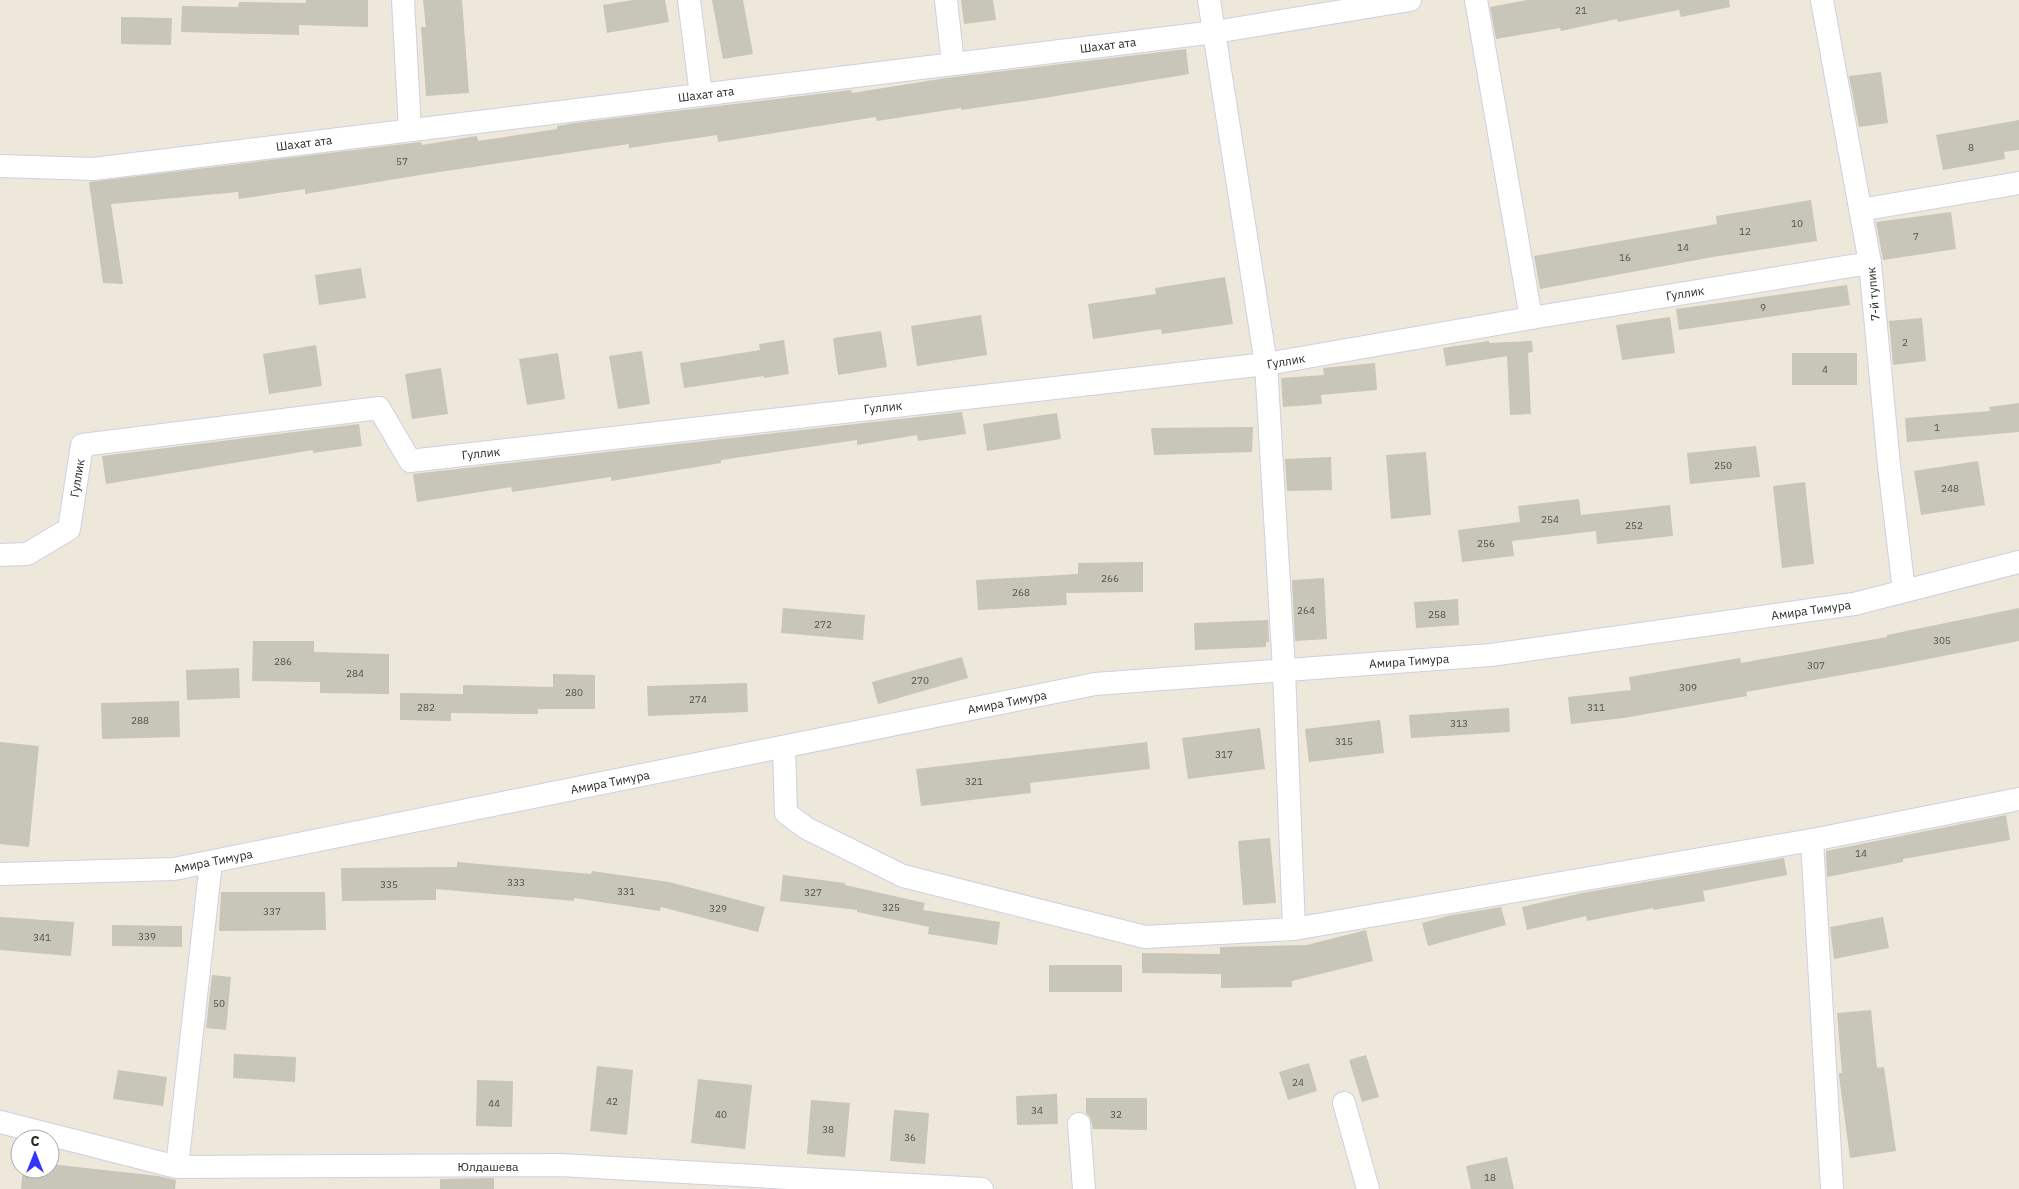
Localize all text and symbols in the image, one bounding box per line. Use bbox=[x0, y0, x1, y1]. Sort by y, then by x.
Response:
house number: 21 bbox=[1575, 4, 1587, 17]
street label: Шахат ата bbox=[1079, 34, 1138, 56]
street label: Шахат ата bbox=[677, 83, 736, 105]
street label: Шахат ата bbox=[275, 132, 334, 154]
house number: 8 bbox=[1968, 141, 1974, 154]
house number: 57 bbox=[396, 155, 408, 168]
house number: 10 bbox=[1791, 217, 1803, 230]
house number: 12 bbox=[1739, 225, 1751, 238]
house number: 7 bbox=[1913, 230, 1919, 243]
house number: 14 bbox=[1677, 241, 1689, 254]
house number: 16 bbox=[1619, 251, 1631, 264]
street label: 7-й тупик bbox=[1863, 266, 1883, 322]
street label: Гуллик bbox=[1665, 283, 1706, 303]
house number: 9 bbox=[1760, 301, 1766, 314]
house number: 2 bbox=[1902, 336, 1908, 349]
street label: Гуллик bbox=[1266, 350, 1307, 372]
house number: 4 bbox=[1822, 363, 1828, 376]
street label: Гуллик bbox=[863, 397, 903, 416]
house number: 1 bbox=[1934, 421, 1940, 434]
street label: Гуллик bbox=[461, 443, 501, 462]
street label: Гуллик bbox=[67, 457, 87, 498]
house number: 250 bbox=[1714, 459, 1732, 472]
house number: 248 bbox=[1941, 482, 1959, 495]
house number: 254 bbox=[1541, 513, 1559, 526]
house number: 252 bbox=[1625, 519, 1643, 532]
house number: 256 bbox=[1477, 537, 1495, 550]
house number: 266 bbox=[1101, 572, 1119, 585]
house number: 268 bbox=[1012, 586, 1030, 599]
street label: Амира Тимура bbox=[1770, 597, 1852, 623]
house number: 264 bbox=[1297, 604, 1315, 617]
house number: 258 bbox=[1428, 608, 1446, 621]
house number: 272 bbox=[814, 618, 832, 631]
house number: 305 bbox=[1933, 634, 1951, 647]
street label: Амира Тимура bbox=[1368, 651, 1450, 671]
house number: 286 bbox=[274, 655, 292, 668]
house number: 307 bbox=[1807, 659, 1825, 672]
house number: 284 bbox=[346, 667, 364, 680]
house number: 270 bbox=[911, 674, 929, 687]
house number: 309 bbox=[1679, 681, 1697, 694]
house number: 280 bbox=[565, 686, 583, 699]
street label: Амира Тимура bbox=[966, 687, 1048, 717]
house number: 274 bbox=[689, 693, 707, 706]
house number: 282 bbox=[417, 701, 435, 714]
house number: 311 bbox=[1587, 701, 1605, 714]
house number: 288 bbox=[131, 714, 149, 727]
house number: 313 bbox=[1450, 717, 1468, 730]
house number: 315 bbox=[1335, 735, 1353, 748]
house number: 317 bbox=[1215, 748, 1233, 761]
street label: Амира Тимура bbox=[569, 767, 651, 797]
house number: 321 bbox=[965, 775, 983, 788]
street label: Амира Тимура bbox=[172, 846, 254, 876]
house number: 14 bbox=[1855, 847, 1867, 860]
house number: 333 bbox=[507, 876, 525, 889]
house number: 335 bbox=[380, 878, 398, 891]
house number: 331 bbox=[617, 885, 635, 898]
house number: 327 bbox=[804, 886, 822, 899]
house number: 325 bbox=[882, 901, 900, 914]
house number: 329 bbox=[709, 902, 727, 915]
house number: 337 bbox=[263, 905, 281, 918]
house number: 339 bbox=[138, 930, 156, 943]
house number: 341 bbox=[33, 931, 51, 944]
house number: 50 bbox=[213, 997, 225, 1010]
house number: 24 bbox=[1292, 1076, 1304, 1089]
house number: 42 bbox=[606, 1095, 618, 1108]
house number: 44 bbox=[488, 1097, 500, 1110]
house number: 34 bbox=[1031, 1104, 1043, 1117]
house number: 40 bbox=[715, 1108, 727, 1121]
house number: 32 bbox=[1110, 1108, 1122, 1121]
house number: 38 bbox=[822, 1123, 834, 1136]
north arrow bbox=[10, 1129, 60, 1179]
house number: 36 bbox=[904, 1131, 916, 1144]
text: С bbox=[30, 1132, 40, 1150]
street label: Юлдашева bbox=[458, 1159, 519, 1174]
house number: 18 bbox=[1484, 1171, 1496, 1184]

